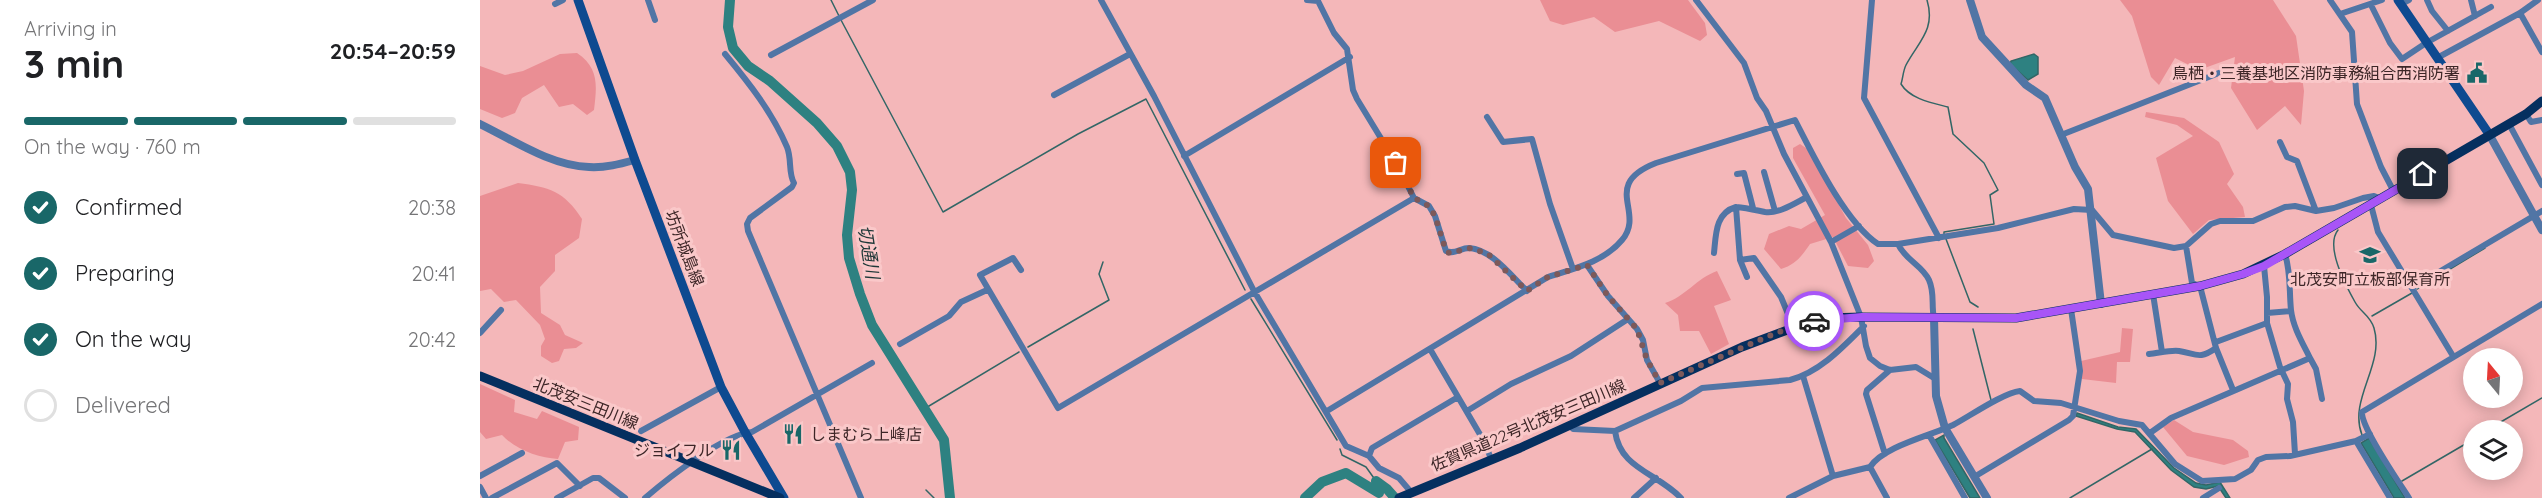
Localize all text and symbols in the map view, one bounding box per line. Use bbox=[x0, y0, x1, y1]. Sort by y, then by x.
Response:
text: Arriving in bbox=[24, 16, 117, 41]
text: 20:54–20:59 bbox=[330, 37, 456, 65]
text: 3 min bbox=[24, 39, 124, 88]
public building icon: 鳥栖・三養基地区消防事務組合西消防署 bbox=[2465, 61, 2489, 85]
place label: 鳥栖・三養基地区消防事務組合西消防署 bbox=[2172, 63, 2460, 83]
text: On the way · 760 m bbox=[24, 134, 201, 159]
pin bbox=[1370, 137, 1421, 188]
icon: bag bbox=[1379, 146, 1412, 179]
pin bbox=[2397, 148, 2448, 199]
icon: home bbox=[2406, 157, 2439, 190]
icon: check bbox=[24, 191, 57, 224]
text: Confirmed bbox=[75, 193, 182, 221]
text: 20:38 bbox=[408, 195, 456, 220]
street label: 坊所城島線 bbox=[661, 207, 709, 289]
water label: 切通川 bbox=[853, 224, 885, 282]
school or university icon: 北茂安町立板部保育所 bbox=[2358, 243, 2382, 267]
icon: check bbox=[24, 257, 57, 290]
text: Preparing bbox=[75, 259, 175, 287]
text: 20:41 bbox=[411, 261, 456, 286]
place label: 北茂安町立板部保育所 bbox=[2290, 269, 2450, 289]
courier bbox=[1784, 291, 1844, 351]
icon: car bbox=[1798, 305, 1831, 338]
icon: check bbox=[24, 323, 57, 356]
text: On the way bbox=[75, 325, 191, 353]
text: 20:42 bbox=[408, 327, 456, 352]
north arrow bbox=[2463, 348, 2523, 408]
map controls bbox=[2463, 348, 2523, 480]
street label: 北茂安三田川線 bbox=[530, 373, 642, 433]
street label: 佐賀県道22号北茂安三田川線 bbox=[1428, 375, 1628, 475]
text: Delivered bbox=[75, 391, 171, 419]
button: layers bbox=[2463, 420, 2523, 480]
restaurant icon: しまむら上峰店 bbox=[781, 422, 805, 446]
place label: しまむら上峰店 bbox=[810, 424, 922, 444]
restaurant icon: ジョイフル bbox=[719, 438, 743, 462]
place label: ジョイフル bbox=[634, 440, 714, 460]

